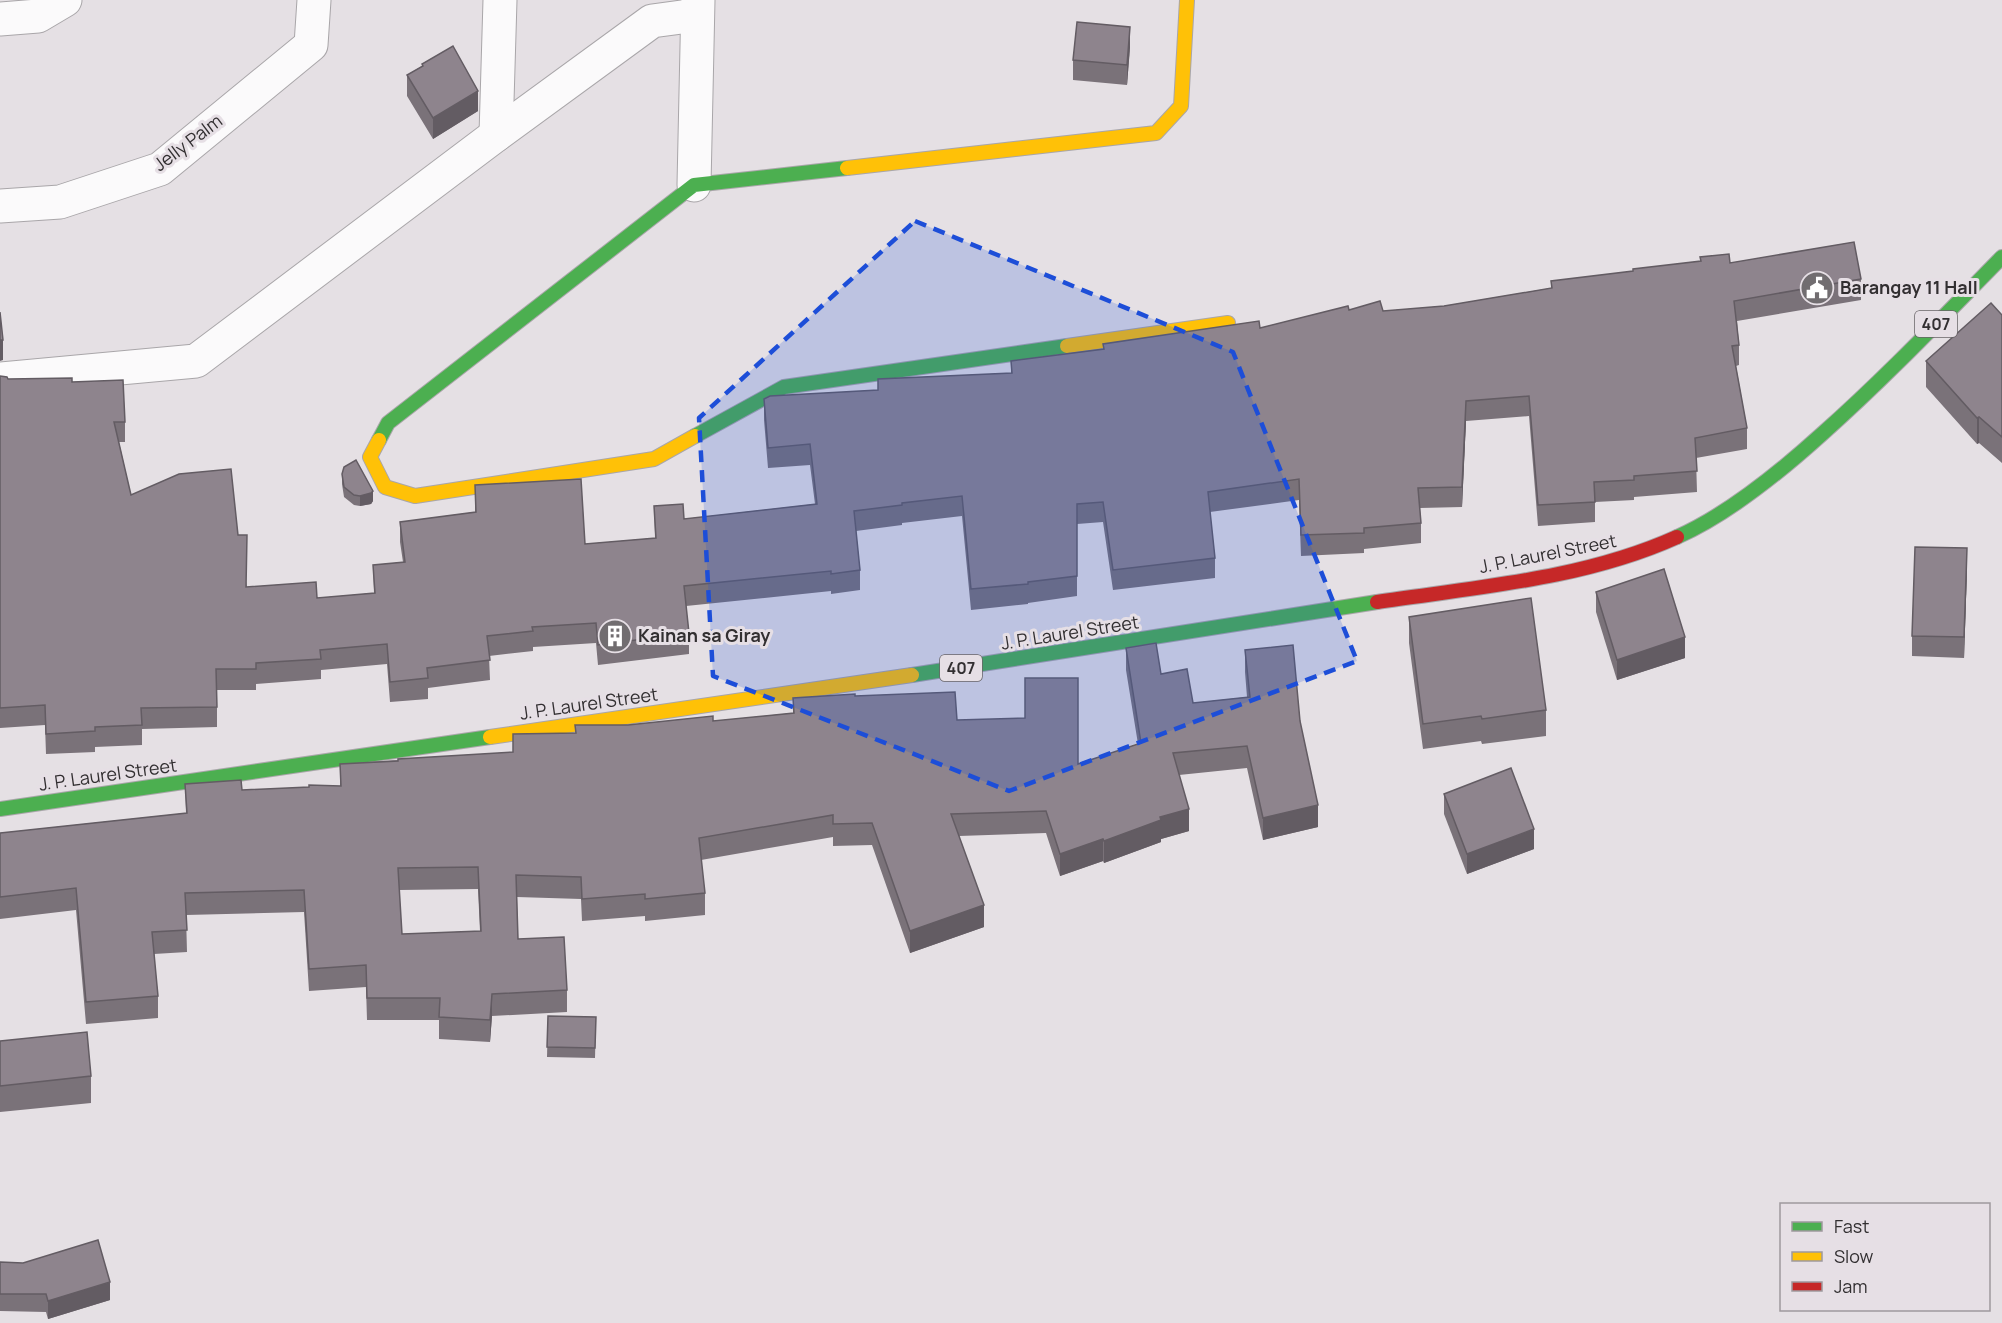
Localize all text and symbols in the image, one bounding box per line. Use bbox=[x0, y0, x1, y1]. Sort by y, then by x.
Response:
street label: Jelly Palm bbox=[148, 108, 227, 176]
public building icon: Barangay 11 Hall bbox=[1799, 270, 1835, 306]
place label: Barangay 11 Hall bbox=[1840, 275, 1978, 299]
road number: 407 bbox=[1915, 311, 1957, 337]
street label: J. P. Laurel Street bbox=[1477, 528, 1618, 578]
street label: J. P. Laurel Street bbox=[999, 609, 1140, 655]
building icon: Kainan sa Giray bbox=[597, 618, 633, 654]
place label: Kainan sa Giray bbox=[638, 623, 770, 647]
road number: 407 bbox=[940, 655, 982, 681]
street label: J. P. Laurel Street bbox=[518, 681, 659, 725]
street label: J. P. Laurel Street bbox=[37, 752, 178, 796]
legend bbox=[1780, 1203, 1990, 1311]
text: Fast bbox=[1834, 1214, 1869, 1238]
text: Slow bbox=[1834, 1244, 1874, 1268]
text: Jam bbox=[1834, 1274, 1868, 1298]

